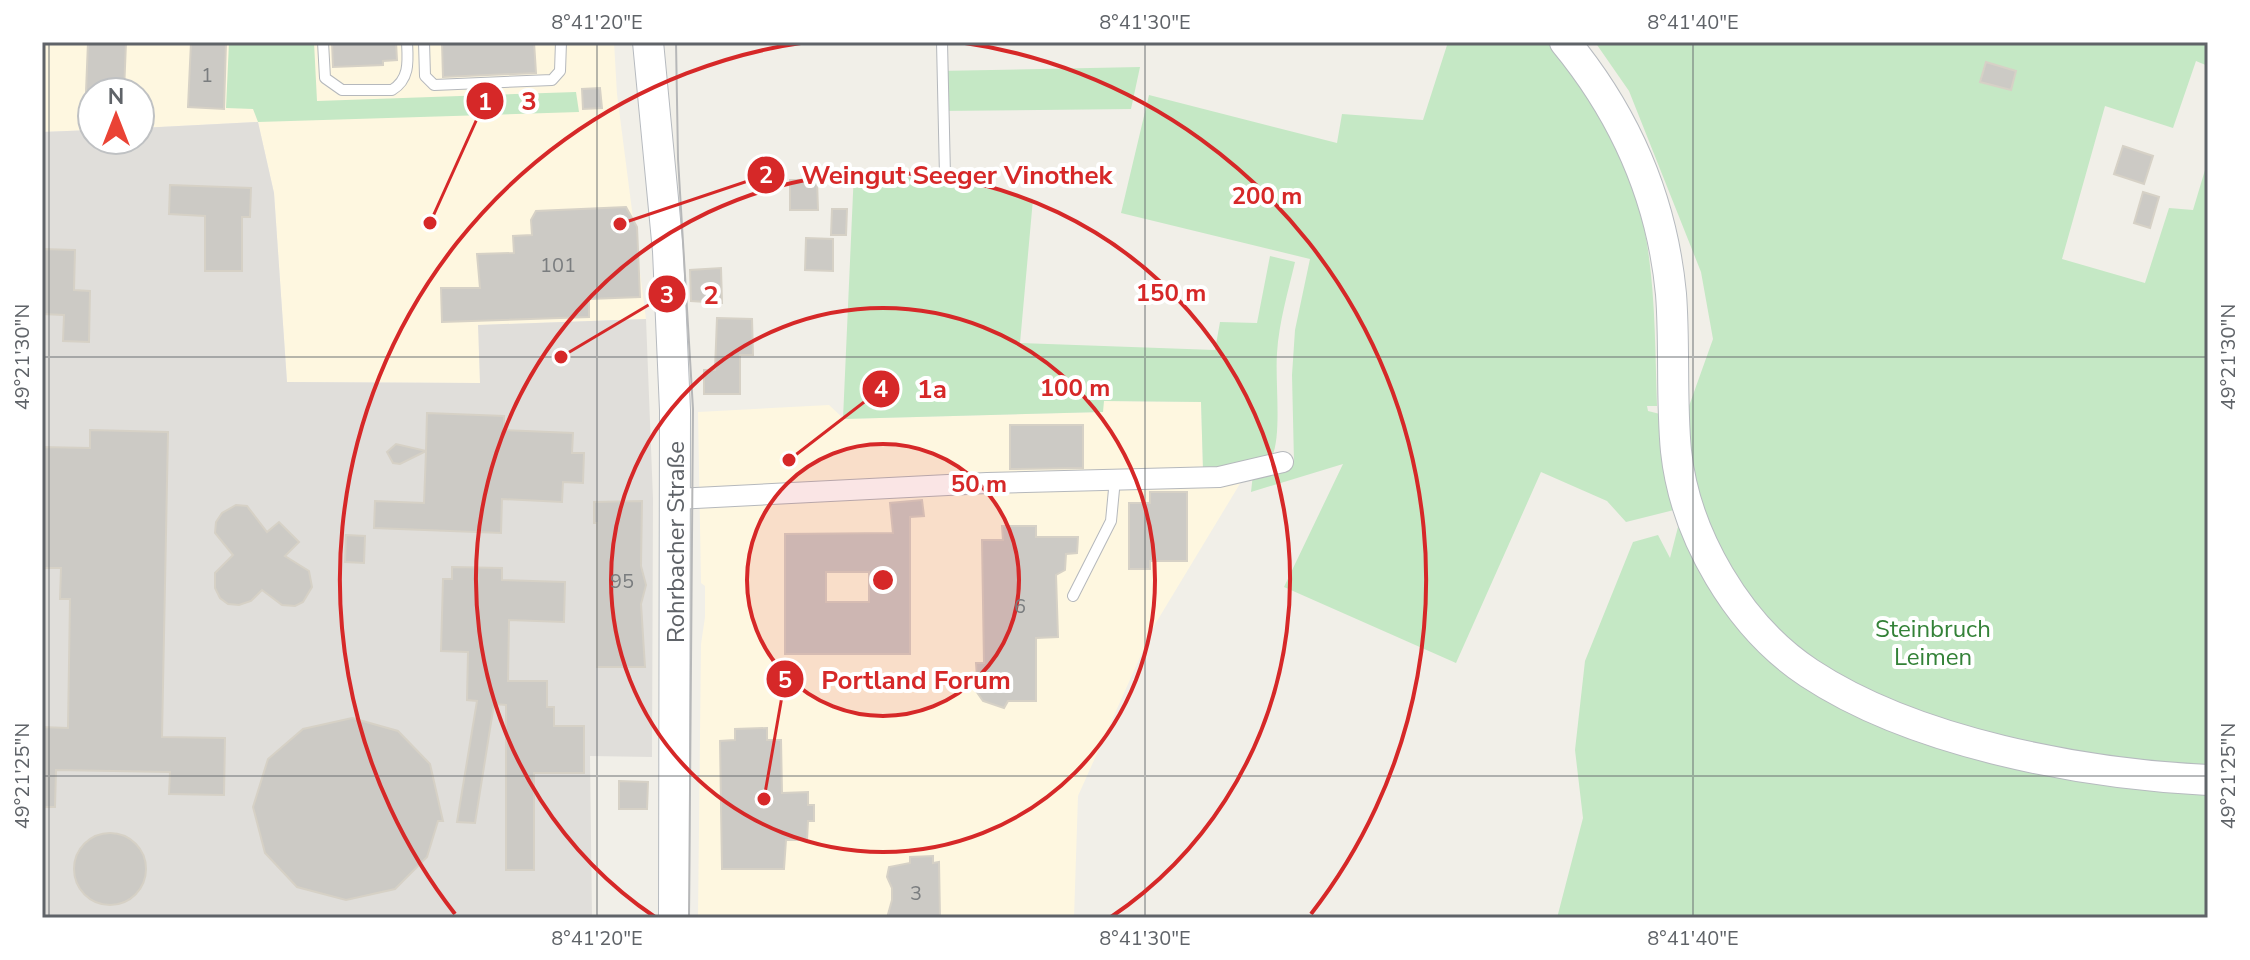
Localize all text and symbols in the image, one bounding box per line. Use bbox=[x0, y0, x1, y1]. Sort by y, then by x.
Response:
text: 8°41'20"E bbox=[551, 9, 643, 36]
text: 8°41'30"E bbox=[1099, 9, 1191, 36]
text: 8°41'40"E bbox=[1647, 9, 1739, 36]
house number: 1 bbox=[201, 62, 213, 89]
north arrow bbox=[76, 76, 156, 156]
callout: 3 bbox=[465, 76, 553, 126]
text: N bbox=[108, 82, 124, 112]
text: 3 bbox=[521, 84, 537, 119]
text: 1 bbox=[478, 86, 492, 118]
callout: Weingut Seeger Vinothek bbox=[746, 150, 1129, 200]
text: Weingut Seeger Vinothek bbox=[801, 158, 1114, 193]
text: 2 bbox=[759, 159, 773, 191]
text: 200 m bbox=[1232, 180, 1302, 212]
house number: 101 bbox=[540, 252, 576, 279]
callout: 2 bbox=[647, 269, 735, 319]
text: 150 m bbox=[1136, 277, 1206, 309]
text: 2 bbox=[703, 278, 719, 313]
text: 3 bbox=[660, 279, 674, 311]
text: 49°21'30"N bbox=[9, 304, 36, 410]
text: 49°21'30"N bbox=[2215, 304, 2242, 410]
callout: 1a bbox=[861, 364, 963, 414]
text: 1a bbox=[917, 372, 947, 407]
text: 100 m bbox=[1040, 372, 1110, 404]
text: 4 bbox=[874, 373, 888, 405]
street label: Rohrbacher Straße bbox=[660, 441, 692, 643]
text: 50 m bbox=[951, 468, 1007, 500]
centre of rings bbox=[869, 566, 897, 594]
house number: 95 bbox=[610, 568, 634, 595]
house number: 6 bbox=[1014, 593, 1026, 620]
park label: Steinbruch Leimen bbox=[1875, 613, 1991, 673]
callout: Portland Forum bbox=[765, 654, 1027, 704]
text: Portland Forum bbox=[821, 663, 1011, 698]
text: 5 bbox=[778, 664, 792, 696]
text: 49°21'25"N bbox=[9, 723, 36, 829]
text: 49°21'25"N bbox=[2215, 723, 2242, 829]
house number: 3 bbox=[910, 880, 922, 907]
text: 8°41'20"E bbox=[551, 925, 643, 952]
text: 8°41'30"E bbox=[1099, 925, 1191, 952]
text: 8°41'40"E bbox=[1647, 925, 1739, 952]

